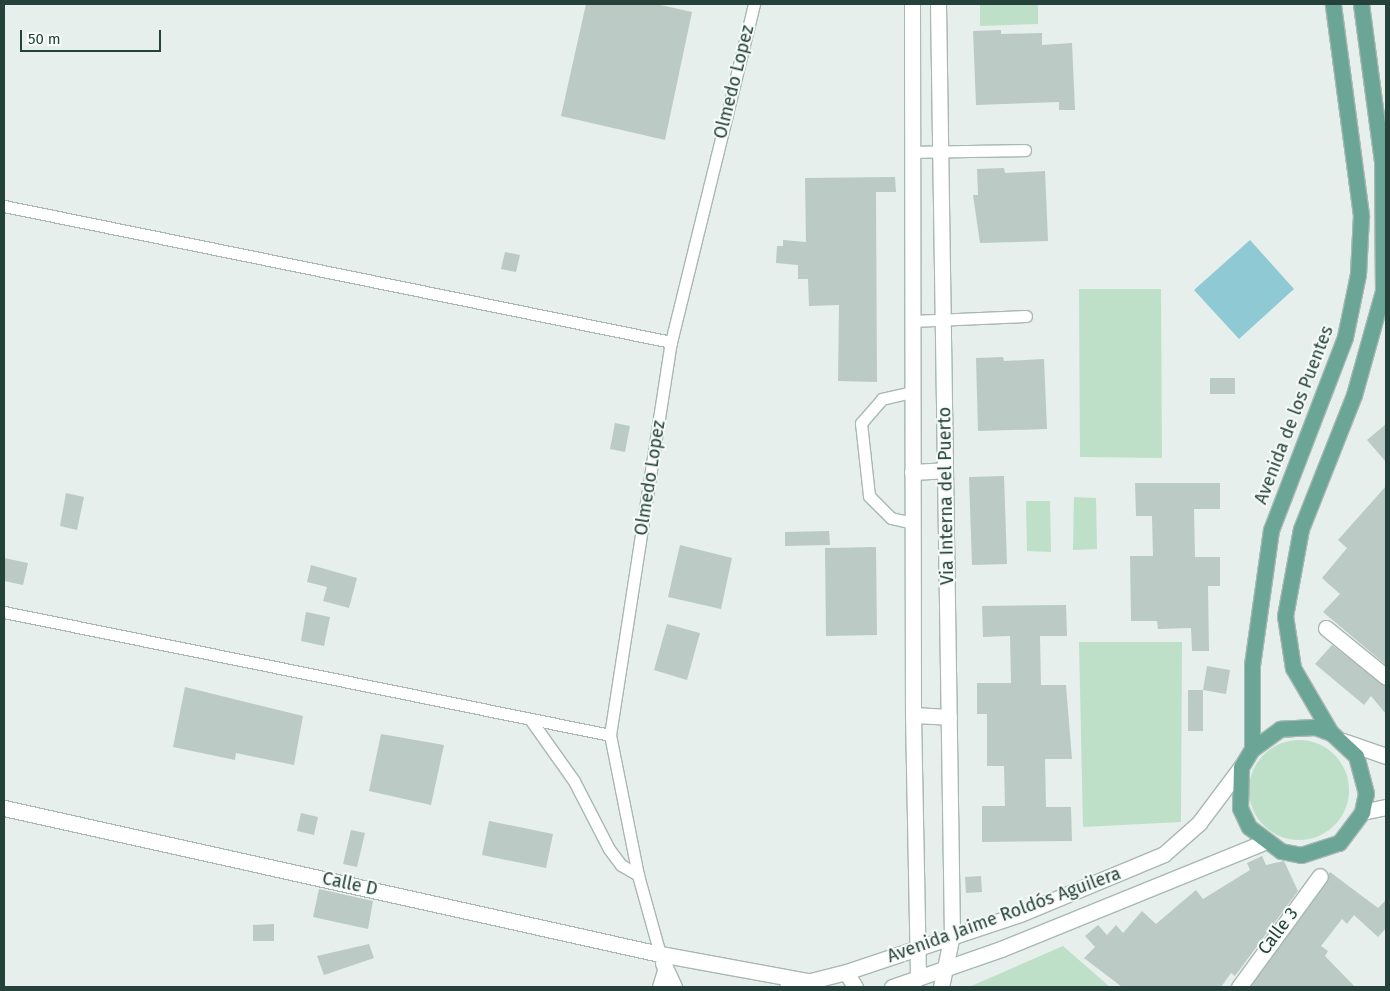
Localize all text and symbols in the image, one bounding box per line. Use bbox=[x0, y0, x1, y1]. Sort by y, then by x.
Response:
scale bar bbox=[22, 20, 164, 52]
street label: Olmedo Lopez bbox=[709, 23, 759, 141]
text: 50 m bbox=[28, 30, 61, 48]
street label: Avenida de los Puentes bbox=[1250, 323, 1338, 507]
street label: Via Interna del Puerto bbox=[934, 407, 958, 585]
street label: Olmedo Lopez bbox=[630, 419, 670, 537]
street label: Avenida Jaime Roldós Aguilera bbox=[884, 863, 1124, 967]
street label: Calle D bbox=[320, 868, 380, 900]
street label: Calle 3 bbox=[1253, 903, 1303, 959]

